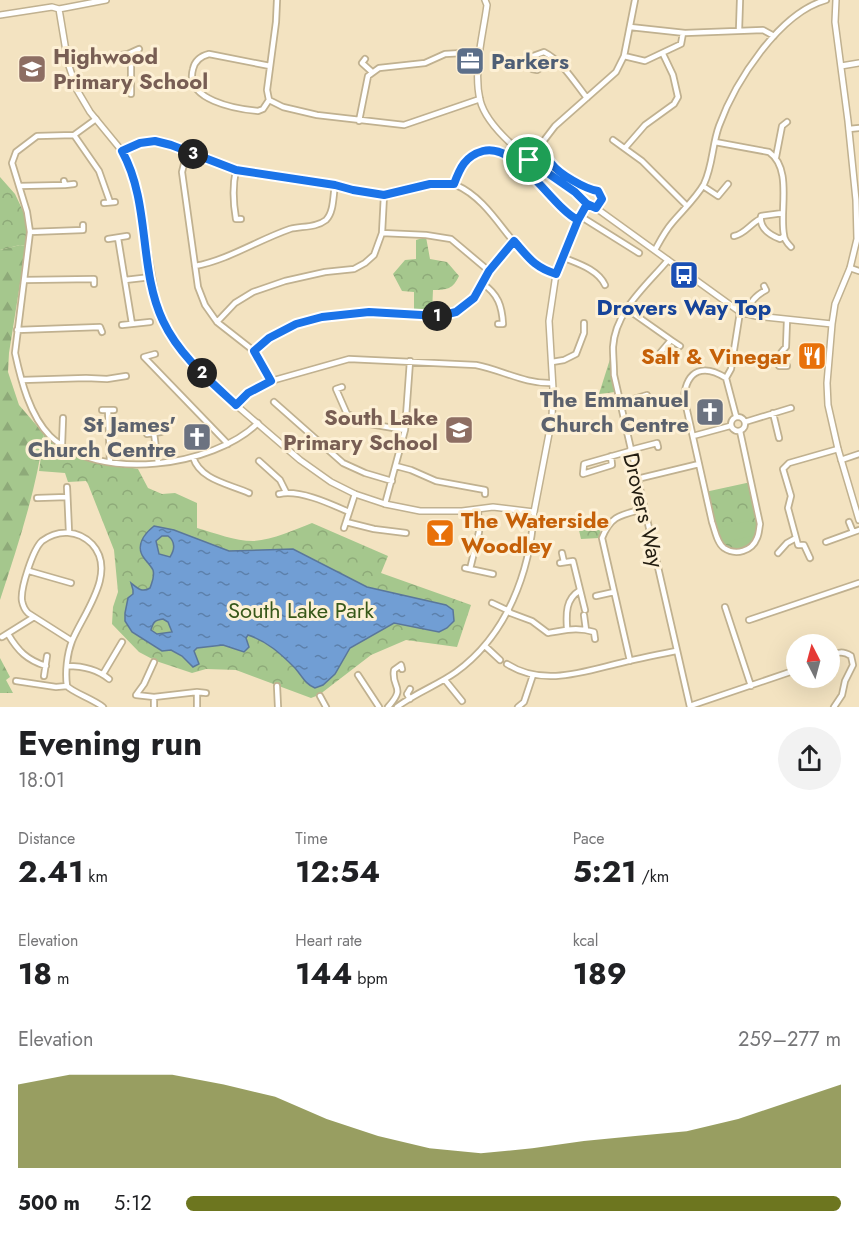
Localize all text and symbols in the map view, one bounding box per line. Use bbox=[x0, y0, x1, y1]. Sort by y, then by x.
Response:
place label: Highwood Primary School bbox=[53, 40, 208, 97]
office icon: Parkers bbox=[454, 45, 486, 77]
place label: Parkers bbox=[491, 45, 569, 77]
school or university icon: Highwood Primary School bbox=[16, 53, 48, 85]
pin bbox=[503, 134, 554, 185]
pin: 3 bbox=[178, 139, 208, 169]
text: 3 bbox=[188, 142, 198, 165]
icon: arrive bbox=[512, 143, 545, 176]
bus stop icon: Drovers Way Top bbox=[668, 259, 700, 291]
place label: Drovers Way Top bbox=[597, 291, 771, 323]
pin: 1 bbox=[422, 301, 452, 331]
text: 1 bbox=[433, 304, 441, 327]
place label: Salt & Vinegar bbox=[641, 340, 791, 372]
restaurant icon: Salt & Vinegar bbox=[796, 340, 828, 372]
pin: 2 bbox=[187, 358, 217, 388]
text: 2 bbox=[197, 361, 207, 384]
place label: The Emmanuel Church Centre bbox=[540, 383, 689, 440]
church icon: The Emmanuel Church Centre bbox=[694, 396, 726, 428]
place label: South Lake Primary School bbox=[283, 401, 438, 458]
place label: St James' Church Centre bbox=[28, 408, 176, 465]
school or university icon: South Lake Primary School bbox=[443, 414, 475, 446]
church icon: St James' Church Centre bbox=[181, 421, 213, 453]
street label: Drovers Way bbox=[615, 449, 673, 571]
place label: The Waterside Woodley bbox=[461, 504, 609, 561]
bar icon: The Waterside Woodley bbox=[424, 517, 456, 549]
park label: South Lake Park bbox=[228, 594, 374, 626]
north arrow bbox=[786, 634, 840, 688]
map controls bbox=[786, 634, 840, 688]
text: Evening run bbox=[18, 720, 202, 767]
button: share bbox=[778, 727, 841, 790]
text: 18:01 bbox=[18, 766, 65, 795]
text: Distance bbox=[18, 827, 75, 850]
text: Time bbox=[295, 827, 328, 850]
text: Pace bbox=[573, 827, 605, 850]
text: 2.41 bbox=[18, 850, 84, 893]
text: 12:54 bbox=[295, 850, 380, 893]
text: 5:21 bbox=[573, 850, 637, 893]
text: km bbox=[84, 865, 108, 888]
text: /km bbox=[637, 865, 669, 888]
text: Elevation bbox=[18, 929, 78, 952]
text: Heart rate bbox=[295, 929, 362, 952]
text: kcal bbox=[573, 929, 598, 952]
text: 18 bbox=[18, 952, 52, 995]
text: 144 bbox=[295, 952, 352, 995]
text: 189 bbox=[573, 952, 627, 995]
text: m bbox=[52, 967, 69, 990]
text: bpm bbox=[352, 967, 388, 990]
text: Elevation bbox=[18, 1025, 93, 1054]
text: 259–277 m bbox=[738, 1025, 841, 1054]
text: 500 m bbox=[18, 1189, 80, 1218]
text: 5:12 bbox=[114, 1189, 152, 1218]

